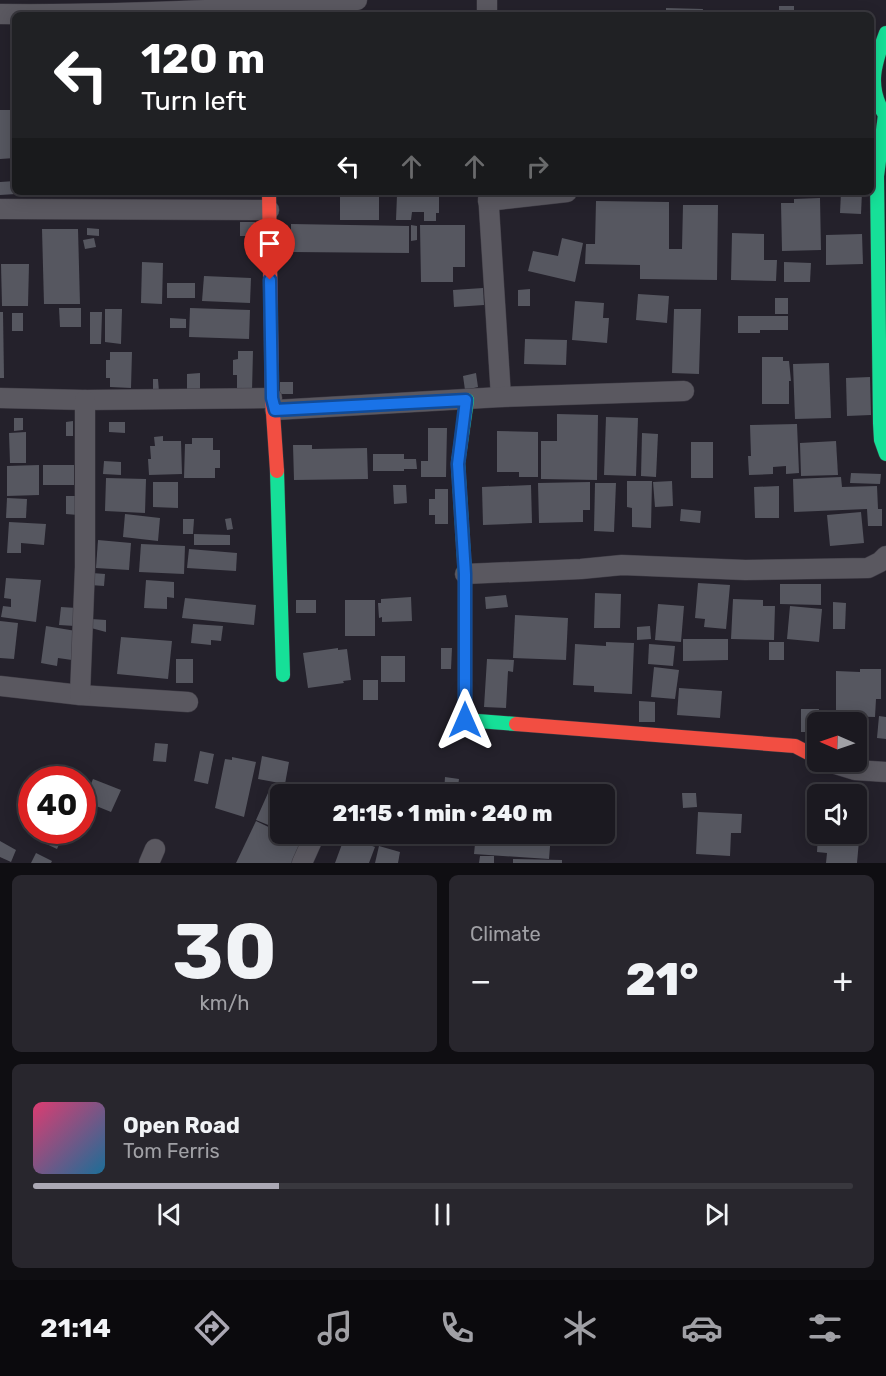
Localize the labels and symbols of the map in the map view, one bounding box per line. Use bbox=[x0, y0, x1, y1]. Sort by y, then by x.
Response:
pin bbox=[244, 218, 295, 280]
position arrow bbox=[433, 688, 497, 752]
north arrow bbox=[807, 712, 867, 772]
speed limit sign: 40 bbox=[18, 766, 96, 844]

